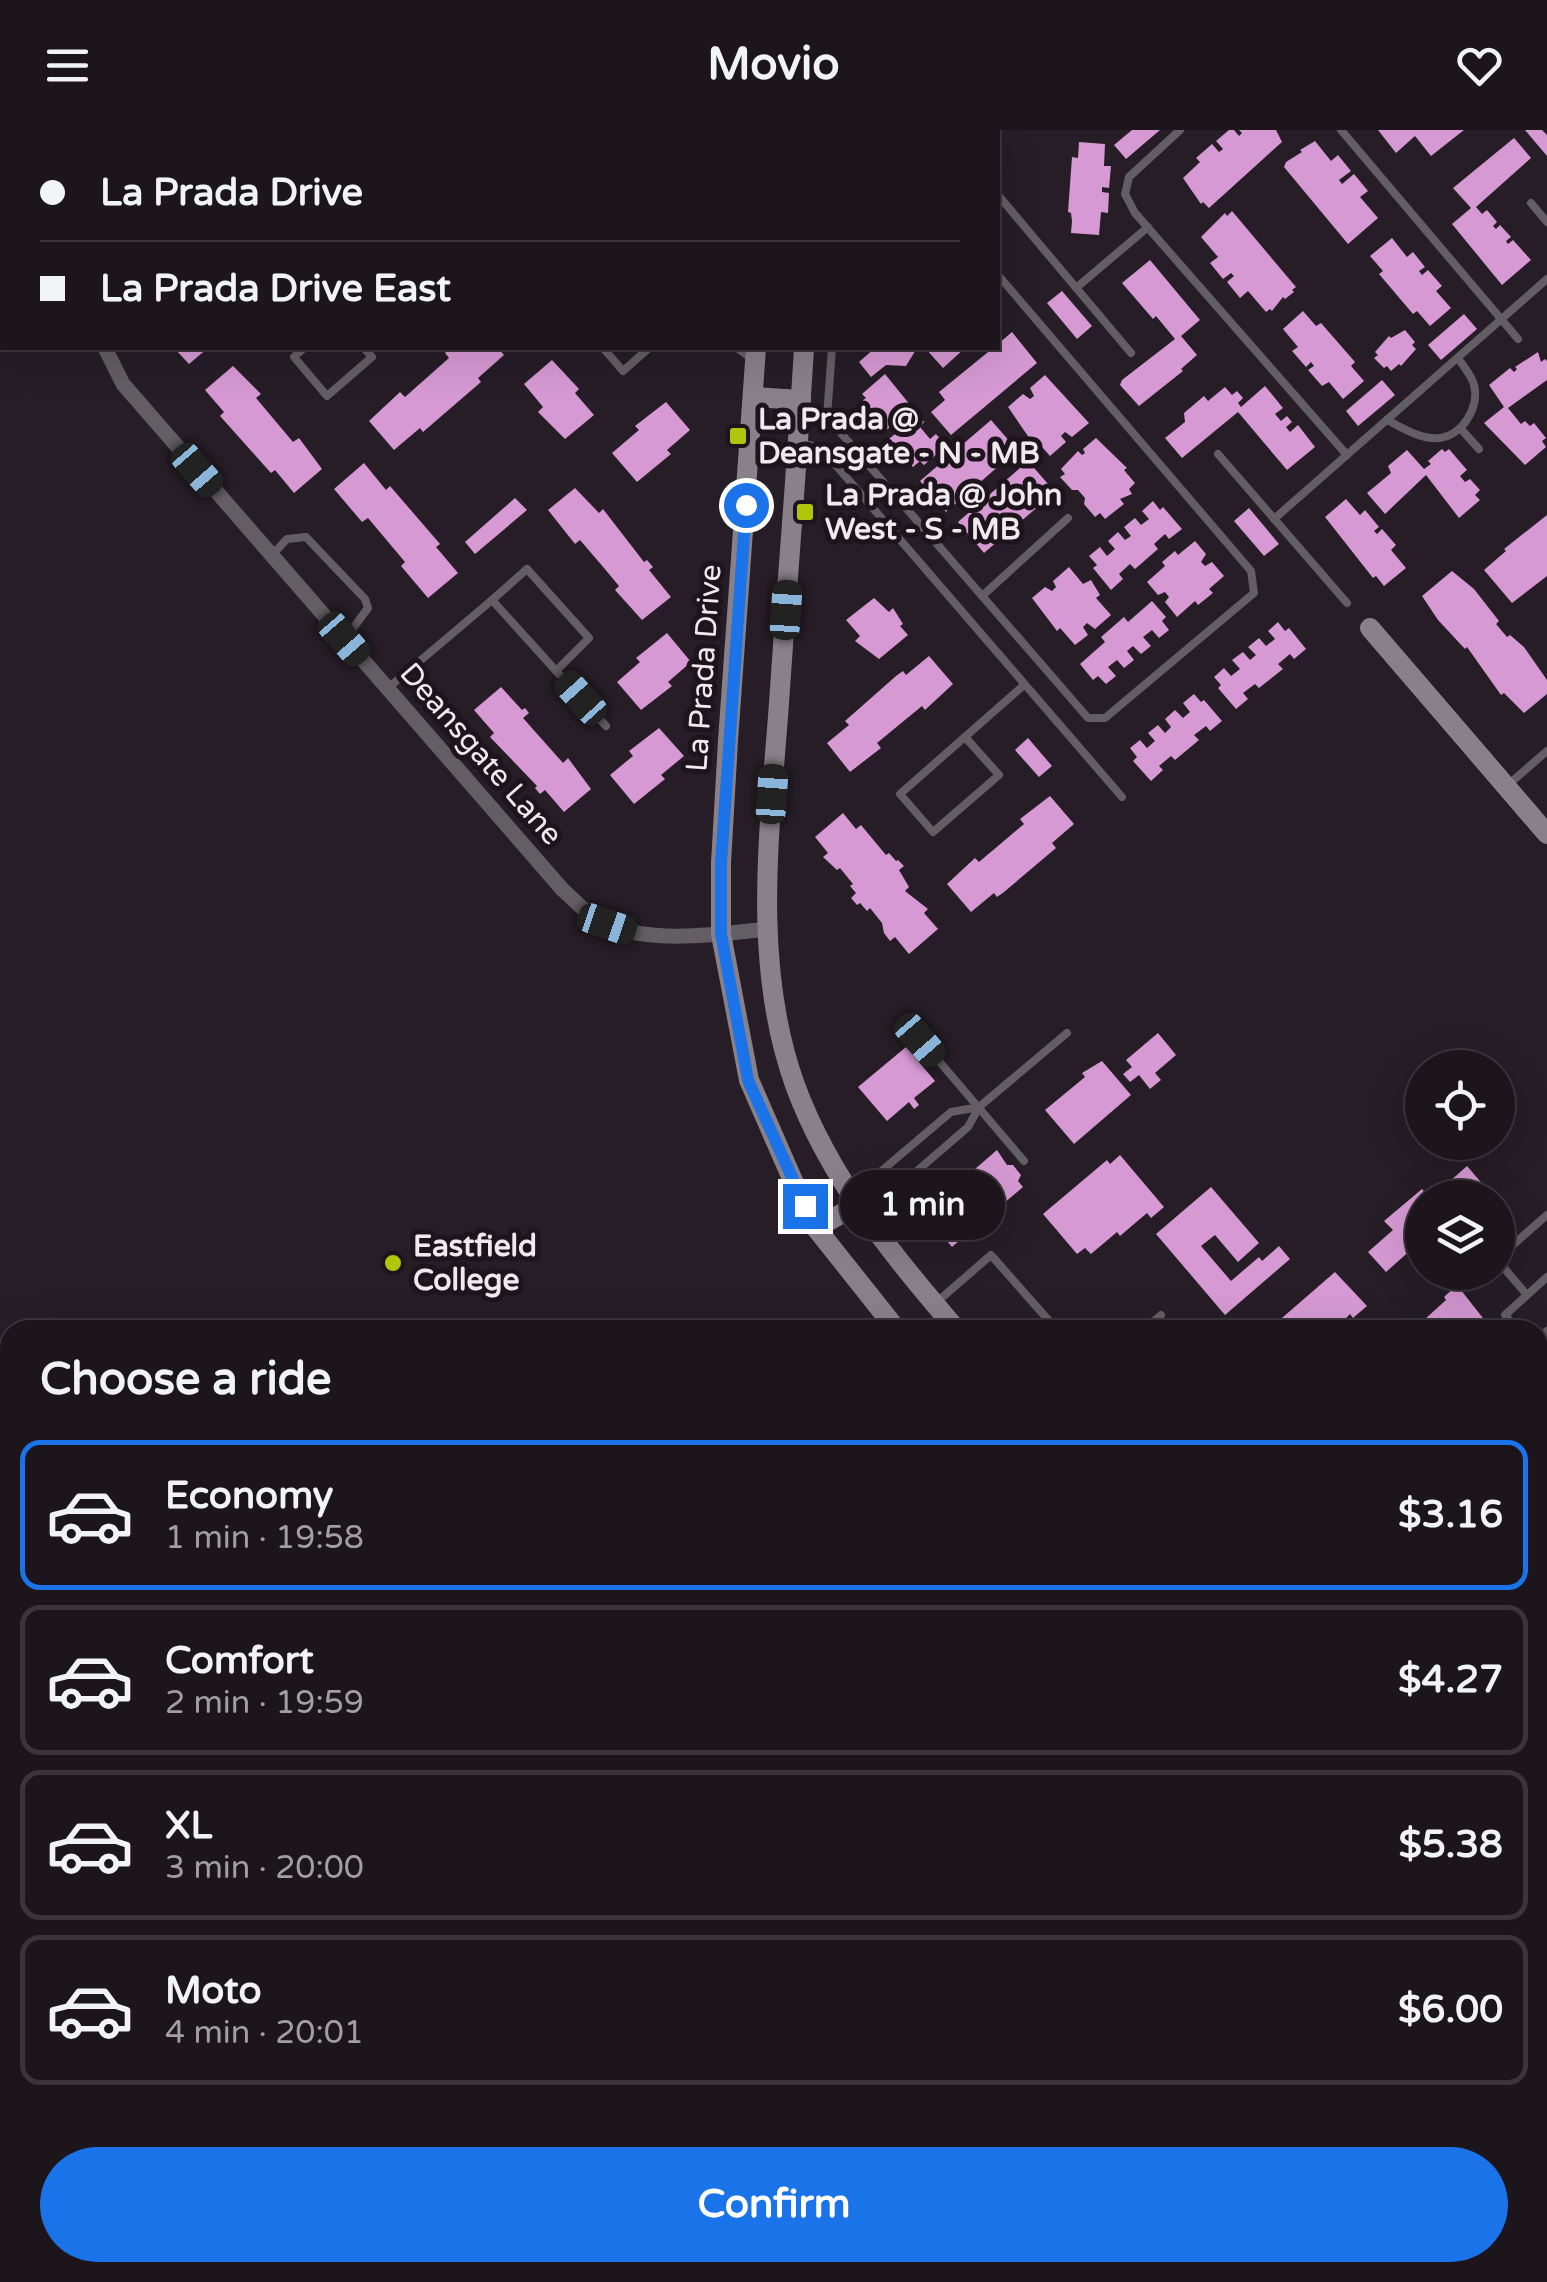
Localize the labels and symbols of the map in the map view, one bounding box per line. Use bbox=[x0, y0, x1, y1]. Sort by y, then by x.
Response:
place label: La Prada @ Deansgate - N - MB bbox=[758, 401, 1040, 472]
marker: La Prada @ Deansgate - N - MB bbox=[727, 425, 749, 447]
car bbox=[166, 438, 228, 502]
place label: La Prada @ John West - S - MB bbox=[825, 477, 1062, 548]
route start bbox=[724, 483, 769, 528]
marker: La Prada @ John West - S - MB bbox=[794, 501, 816, 523]
street label: La Prada Drive bbox=[678, 563, 730, 773]
car bbox=[769, 579, 803, 641]
car bbox=[313, 607, 375, 671]
street label: Deansgate Lane bbox=[392, 655, 570, 853]
car bbox=[550, 666, 612, 730]
car bbox=[755, 763, 789, 825]
car bbox=[574, 900, 640, 948]
car bbox=[889, 1008, 951, 1072]
callout: 1 min bbox=[840, 1171, 1005, 1241]
route end bbox=[783, 1184, 828, 1229]
place label: Eastfield College bbox=[413, 1228, 537, 1299]
marker: Eastfield College bbox=[382, 1252, 404, 1274]

